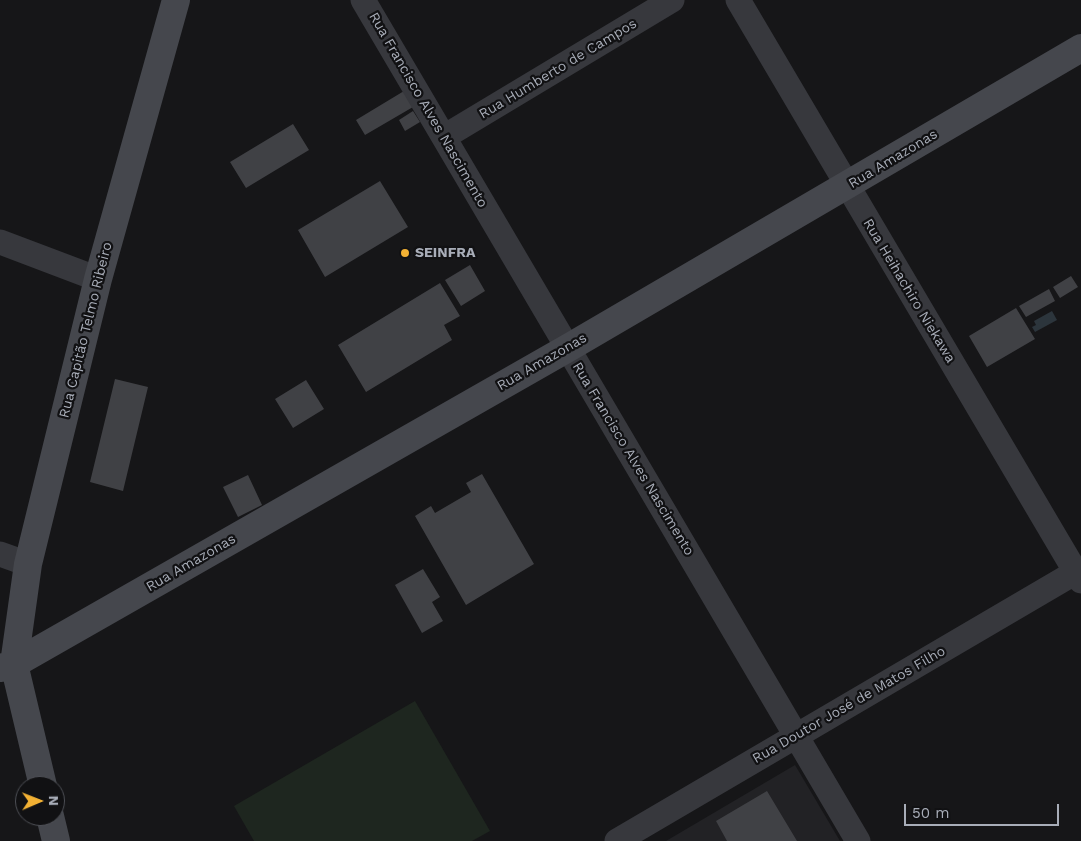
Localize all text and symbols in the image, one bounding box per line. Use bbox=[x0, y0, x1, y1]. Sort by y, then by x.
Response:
street label: Rua Francisco Alves Nascimento bbox=[365, 9, 491, 211]
street label: Rua Humberto de Campos bbox=[476, 15, 640, 123]
street label: Rua Amazonas bbox=[846, 126, 940, 192]
street label: Rua Heihachiro Niekawa bbox=[859, 216, 959, 366]
street label: Rua Capitão Telmo Ribeiro bbox=[56, 240, 116, 420]
place label: SEINFRA bbox=[415, 245, 475, 261]
marker: SEINFRA bbox=[399, 247, 411, 259]
street label: Rua Amazonas bbox=[494, 330, 590, 394]
street label: Rua Francisco Alves Nascimento bbox=[568, 359, 698, 559]
street label: Rua Amazonas bbox=[143, 531, 239, 595]
street label: Rua Doutor José de Matos Filho bbox=[750, 643, 948, 767]
north arrow bbox=[15, 776, 65, 826]
scale bar bbox=[906, 794, 1061, 826]
text: N bbox=[46, 795, 62, 806]
text: 50 m bbox=[912, 804, 949, 822]

